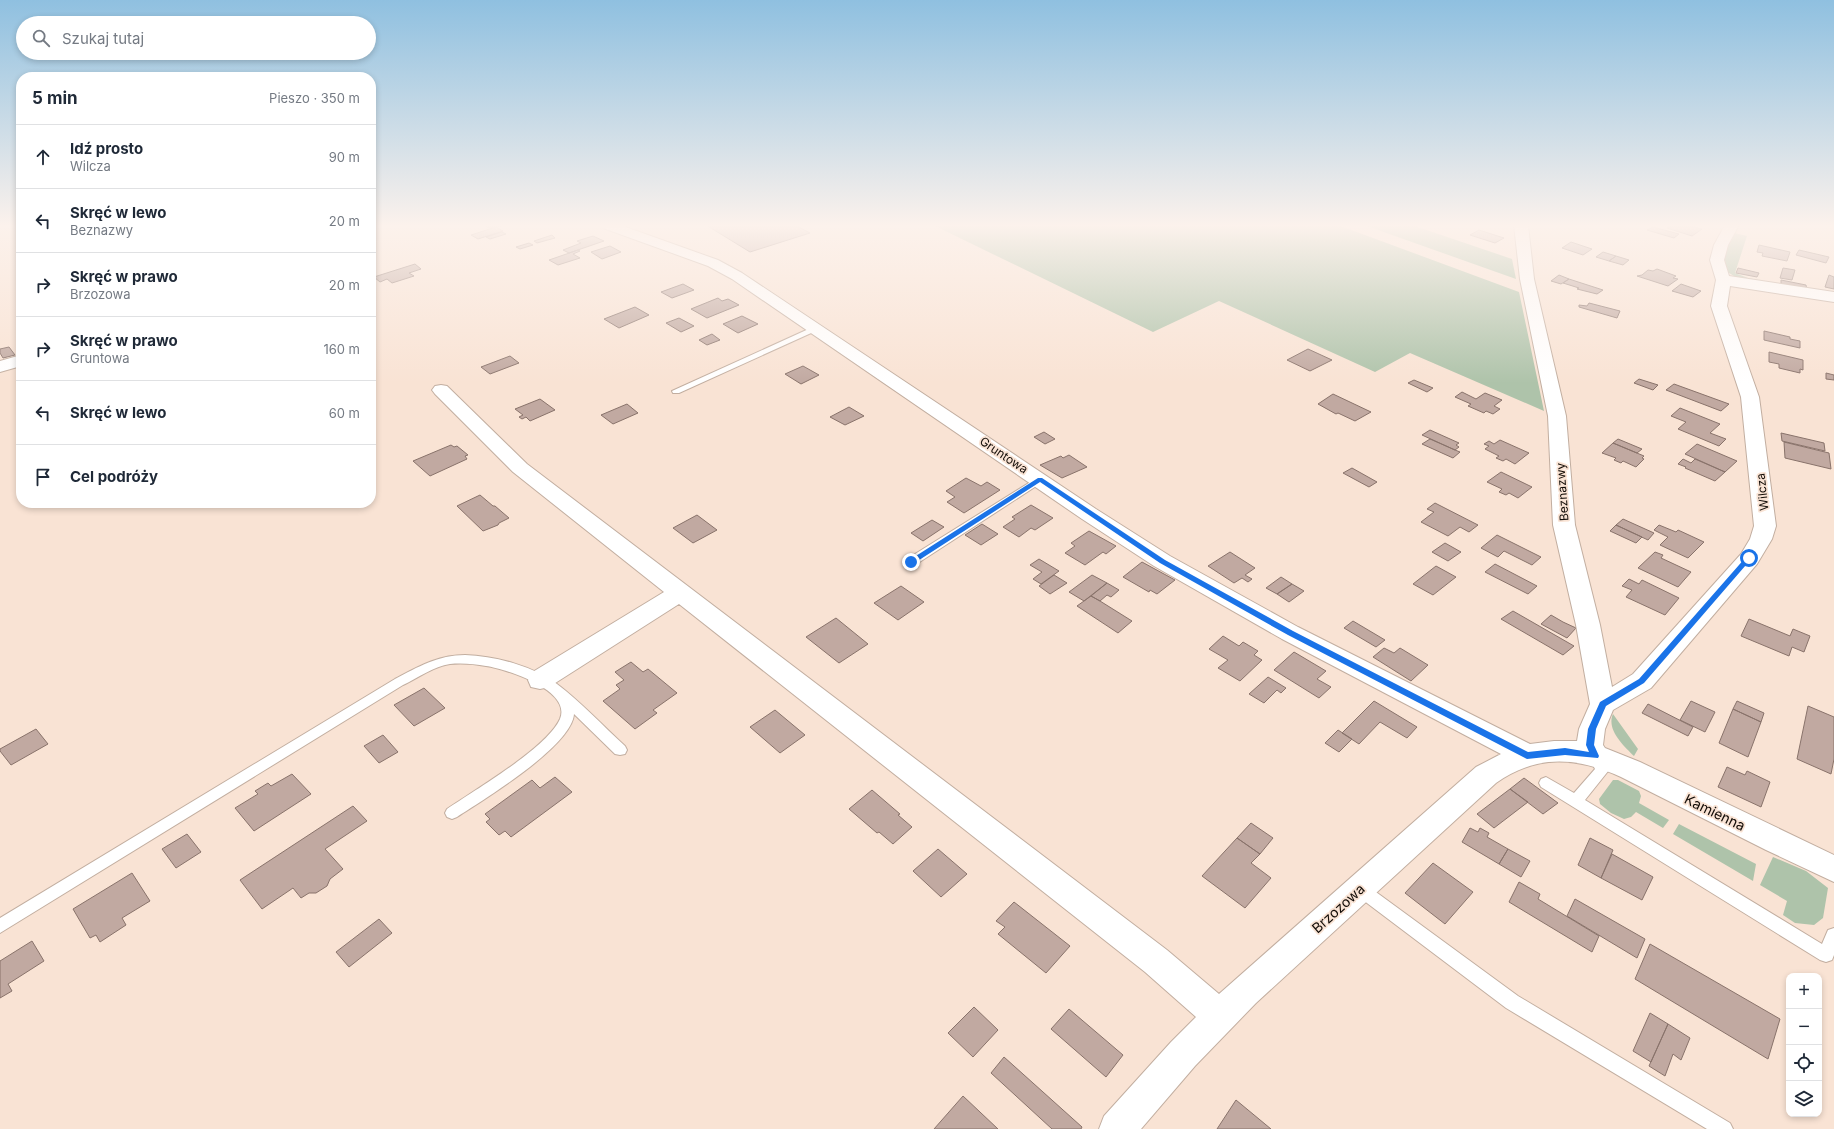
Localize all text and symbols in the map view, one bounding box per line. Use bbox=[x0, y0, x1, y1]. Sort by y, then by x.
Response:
search box bbox=[16, 16, 376, 60]
icon: search bbox=[30, 27, 52, 49]
text: Szukaj tutaj bbox=[62, 29, 144, 48]
text: 5 min bbox=[32, 88, 78, 108]
text: Pieszo · 350 m bbox=[269, 90, 360, 106]
text: Idź prosto bbox=[70, 139, 143, 158]
icon: ahead bbox=[32, 146, 54, 168]
text: 90 m bbox=[329, 149, 360, 165]
text: Wilcza bbox=[70, 158, 111, 174]
text: Skręć w lewo bbox=[70, 203, 166, 222]
icon: left bbox=[32, 210, 54, 232]
text: 20 m bbox=[329, 213, 360, 229]
text: Beznazwy bbox=[70, 222, 133, 238]
text: Skręć w prawo bbox=[70, 267, 178, 286]
icon: right bbox=[32, 274, 54, 296]
text: 20 m bbox=[329, 277, 360, 293]
text: Brzozowa bbox=[70, 286, 130, 302]
text: Skręć w prawo bbox=[70, 331, 178, 350]
icon: right bbox=[32, 338, 54, 360]
text: 160 m bbox=[323, 341, 360, 357]
text: Gruntowa bbox=[70, 350, 130, 366]
icon: left bbox=[32, 402, 54, 424]
text: Skręć w lewo bbox=[70, 403, 166, 422]
text: 60 m bbox=[329, 405, 360, 421]
street label: Gruntowa bbox=[977, 433, 1031, 477]
street label: Beznazwy bbox=[1552, 462, 1572, 522]
icon: arrive bbox=[32, 466, 54, 488]
text: Cel podróży bbox=[70, 467, 158, 486]
street label: Wilcza bbox=[1753, 472, 1771, 512]
route start bbox=[1740, 549, 1758, 567]
route end bbox=[902, 553, 920, 571]
street label: Kamienna bbox=[1682, 790, 1748, 834]
street label: Brzozowa bbox=[1308, 880, 1368, 936]
map controls bbox=[1786, 973, 1822, 1117]
button: + bbox=[1786, 973, 1822, 1009]
button: − bbox=[1786, 1009, 1822, 1045]
button: locate bbox=[1786, 1045, 1822, 1081]
button: layers bbox=[1786, 1081, 1822, 1117]

